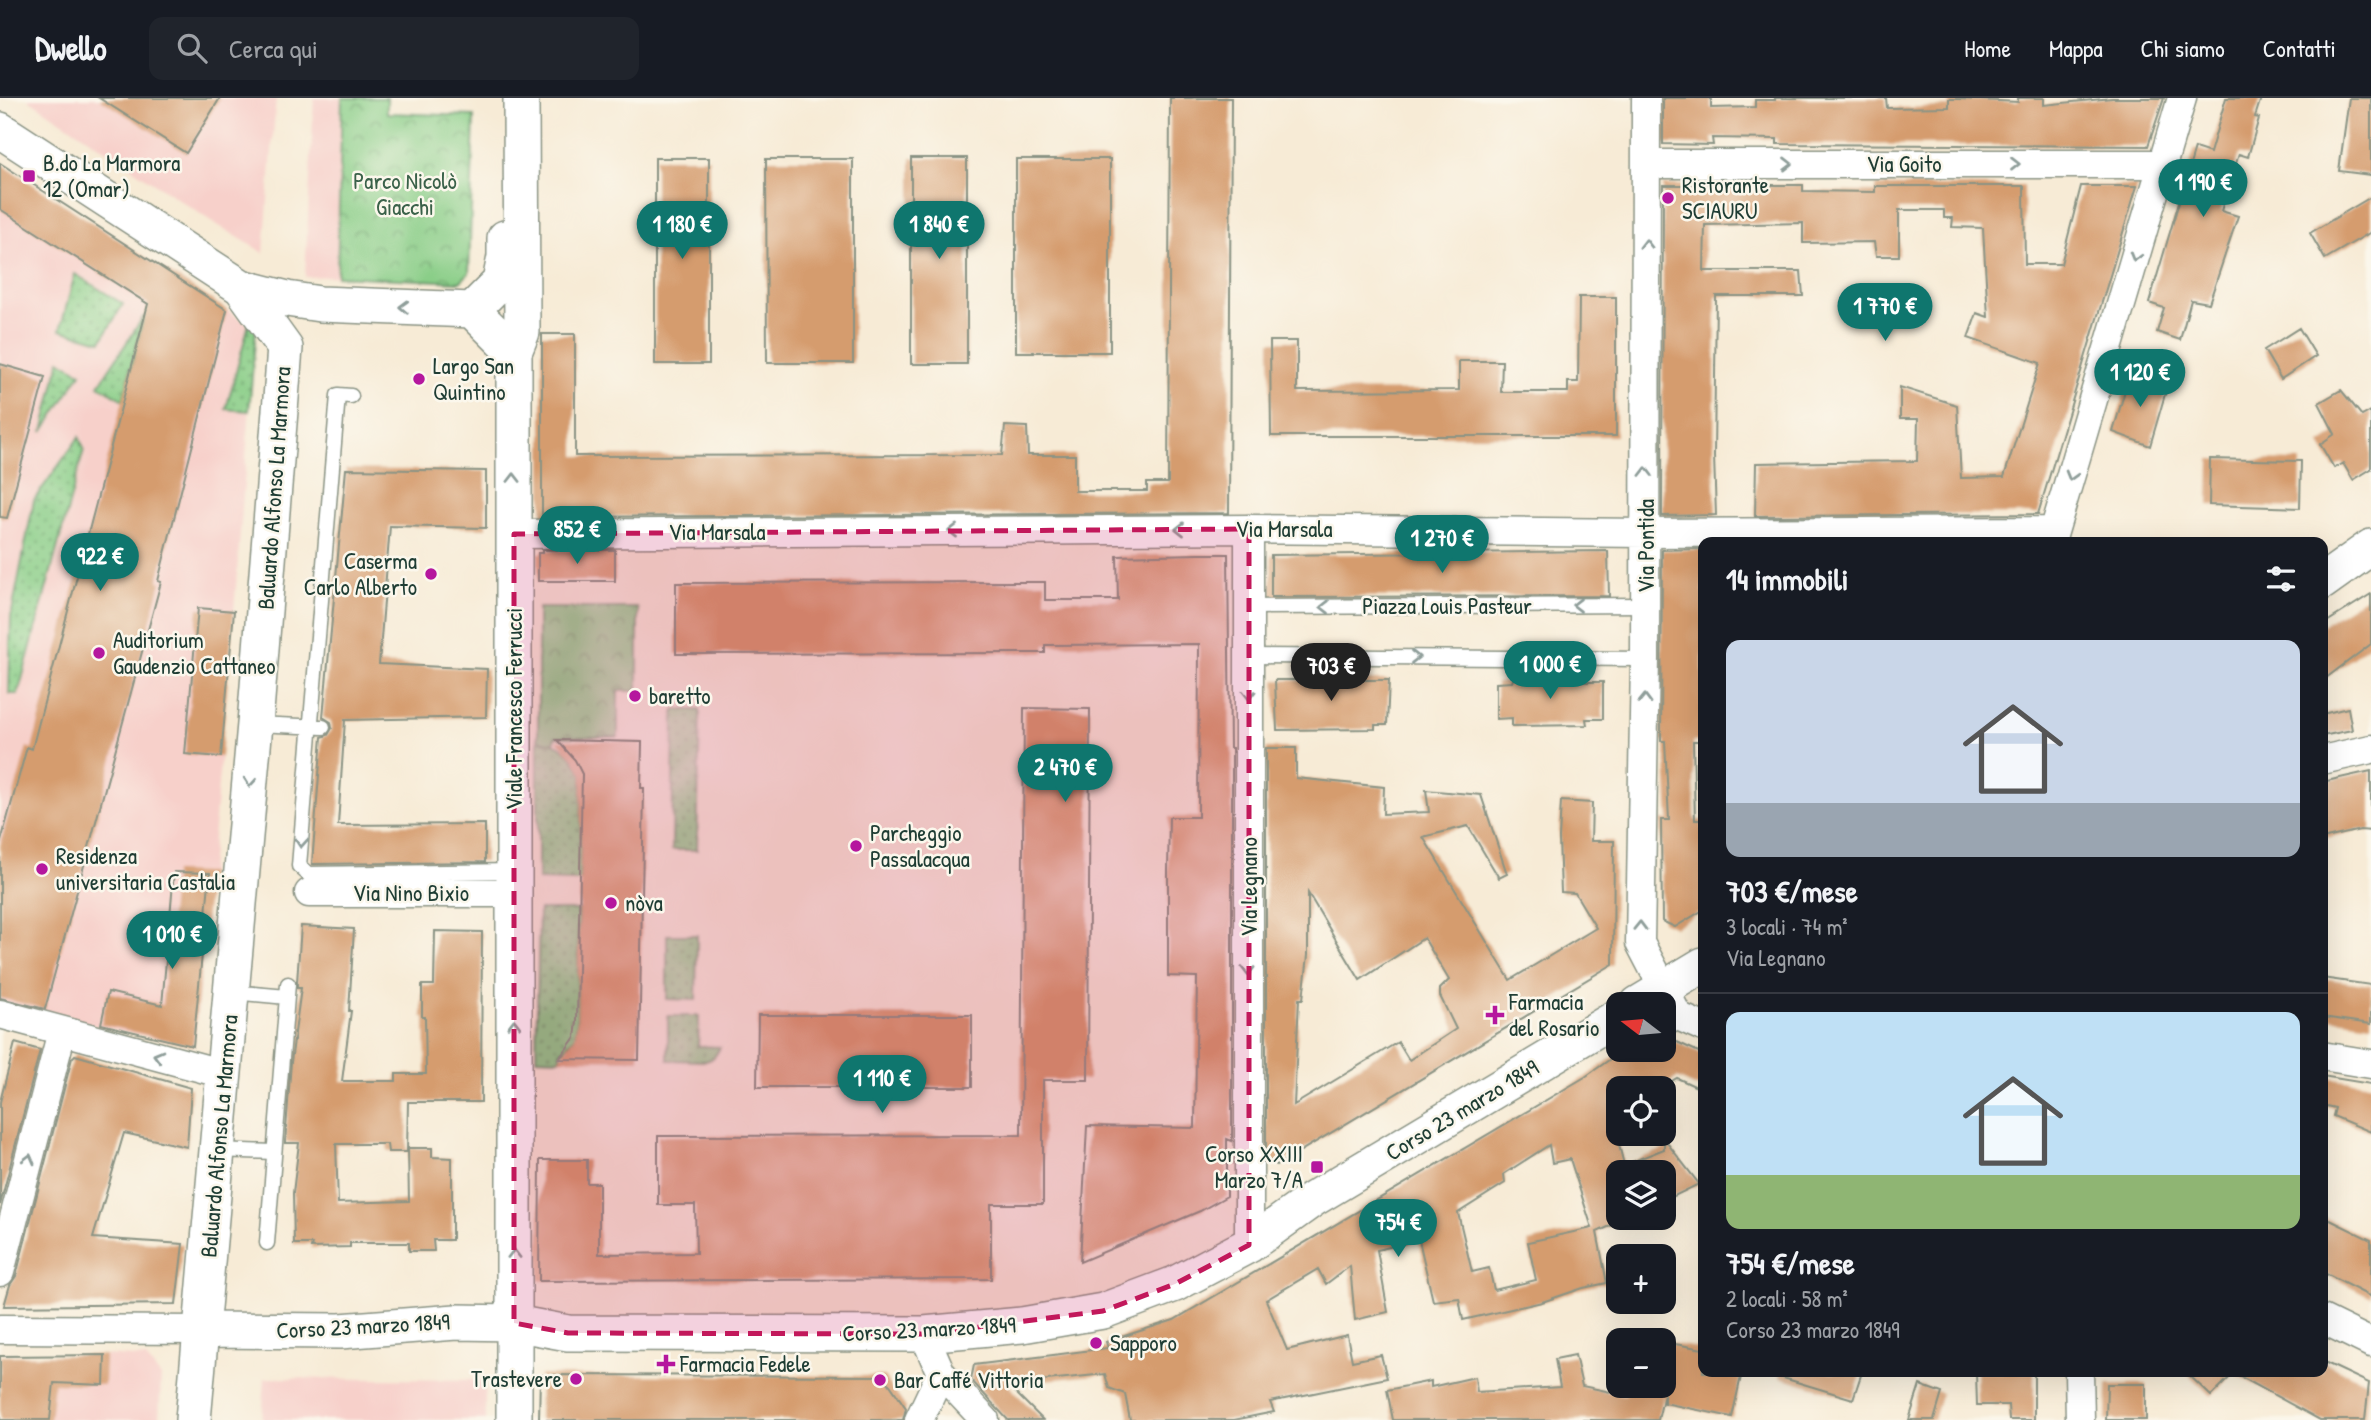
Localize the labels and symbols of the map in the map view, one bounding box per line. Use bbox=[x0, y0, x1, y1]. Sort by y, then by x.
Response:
place label: B.do La Marmora 12 (Omar) bbox=[43, 147, 180, 204]
street label: Via Goito bbox=[1866, 148, 1942, 179]
one-way arrow bbox=[1783, 156, 1794, 172]
one-way arrow bbox=[2011, 156, 2021, 172]
pin: 1 190 € bbox=[2138, 159, 2268, 219]
park label: Parco Nicolò Giacchi bbox=[353, 165, 457, 222]
marker: B.do La Marmora 12 (Omar) bbox=[21, 168, 37, 184]
place label: Ristorante SCIAURU bbox=[1682, 169, 1769, 226]
marker: Ristorante SCIAURU bbox=[1660, 190, 1676, 206]
pin: 1 180 € bbox=[617, 202, 747, 261]
pin: 1 840 € bbox=[874, 202, 1004, 261]
one-way arrow bbox=[1638, 238, 1654, 249]
one-way arrow bbox=[2128, 251, 2143, 263]
pin: 1 770 € bbox=[1820, 284, 1950, 343]
one-way arrow bbox=[398, 300, 409, 315]
place label: Largo San Quintino bbox=[433, 350, 514, 407]
pin: 1 120 € bbox=[2075, 350, 2205, 409]
street label: Baluardo Alfonso La Marmora bbox=[250, 366, 297, 610]
marker: Largo San Quintino bbox=[411, 371, 427, 387]
one-way arrow bbox=[1638, 466, 1654, 476]
one-way arrow bbox=[2064, 469, 2079, 481]
one-way arrow bbox=[506, 472, 522, 482]
street label: Via Pontida bbox=[1630, 499, 1661, 593]
pin: 852 € bbox=[528, 506, 626, 566]
street label: Via Marsala bbox=[1236, 513, 1332, 544]
street label: Via Marsala bbox=[669, 516, 765, 547]
pin: 1 270 € bbox=[1377, 516, 1507, 575]
one-way arrow bbox=[1175, 521, 1185, 537]
one-way arrow bbox=[947, 523, 958, 539]
pin: 922 € bbox=[51, 533, 149, 593]
place label: Caserma Carlo Alberto bbox=[304, 545, 417, 602]
marker: Caserma Carlo Alberto bbox=[423, 566, 439, 582]
street label: Piazza Louis Pasteur bbox=[1362, 590, 1532, 621]
one-way arrow bbox=[1571, 597, 1582, 613]
one-way arrow bbox=[1319, 599, 1330, 615]
street label: Viale Francesco Ferrucci bbox=[498, 608, 529, 810]
place label: Auditorium Gaudenzio Cattaneo bbox=[113, 624, 276, 681]
pin: 1 000 € bbox=[1485, 642, 1615, 701]
pin: 703 € bbox=[1282, 644, 1380, 703]
marker: Auditorium Gaudenzio Cattaneo bbox=[91, 645, 107, 661]
one-way arrow bbox=[1410, 649, 1421, 665]
place label: baretto bbox=[649, 680, 711, 711]
marker: baretto bbox=[627, 688, 643, 704]
one-way arrow bbox=[1241, 690, 1257, 701]
one-way arrow bbox=[1637, 693, 1652, 704]
pin: 2 470 € bbox=[1000, 744, 1130, 804]
one-way arrow bbox=[243, 777, 258, 788]
place label: Parcheggio Passalacqua bbox=[870, 817, 970, 874]
street label: Via Legnano bbox=[1233, 837, 1264, 937]
one-way arrow bbox=[294, 838, 309, 849]
marker: Parcheggio Passalacqua bbox=[848, 838, 864, 854]
place label: Residenza universitaria Castalia bbox=[56, 840, 235, 897]
marker: Residenza universitaria Castalia bbox=[34, 861, 50, 877]
street label: Via Nino Bixio bbox=[353, 877, 469, 908]
place label: nòva bbox=[625, 887, 663, 918]
marker: nòva bbox=[603, 895, 619, 911]
pin: 1 010 € bbox=[107, 912, 237, 971]
one-way arrow bbox=[1632, 921, 1648, 931]
one-way arrow bbox=[1240, 967, 1256, 977]
place label: Farmacia del Rosario bbox=[1508, 986, 1599, 1043]
north arrow bbox=[1606, 992, 1676, 1062]
marker: Farmacia del Rosario bbox=[1487, 1007, 1503, 1023]
street label: Baluardo Alfonso La Marmora bbox=[192, 1013, 245, 1258]
one-way arrow bbox=[506, 1018, 522, 1028]
one-way arrow bbox=[152, 1050, 164, 1064]
street label: Corso 23 marzo 1849 bbox=[1379, 1052, 1544, 1168]
pin: 1 110 € bbox=[817, 1056, 947, 1115]
place label: Corso XXIII Marzo 7/A bbox=[1205, 1138, 1303, 1195]
one-way arrow bbox=[21, 1153, 35, 1165]
marker: Corso XXIII Marzo 7/A bbox=[1309, 1159, 1325, 1175]
pin: 754 € bbox=[1349, 1200, 1447, 1259]
one-way arrow bbox=[506, 1249, 522, 1259]
street label: Corso 23 marzo 1849 bbox=[275, 1305, 451, 1346]
street label: Corso 23 marzo 1849 bbox=[841, 1308, 1017, 1349]
place label: Sapporo bbox=[1110, 1327, 1177, 1358]
marker: Sapporo bbox=[1088, 1335, 1104, 1351]
place label: Farmacia Fedele bbox=[679, 1348, 811, 1379]
marker: Farmacia Fedele bbox=[658, 1356, 674, 1372]
place label: Trastevere bbox=[471, 1363, 562, 1394]
place label: Bar Caffé Vittoria bbox=[894, 1364, 1043, 1395]
marker: Trastevere bbox=[568, 1371, 584, 1387]
marker: Bar Caffé Vittoria bbox=[872, 1372, 888, 1388]

